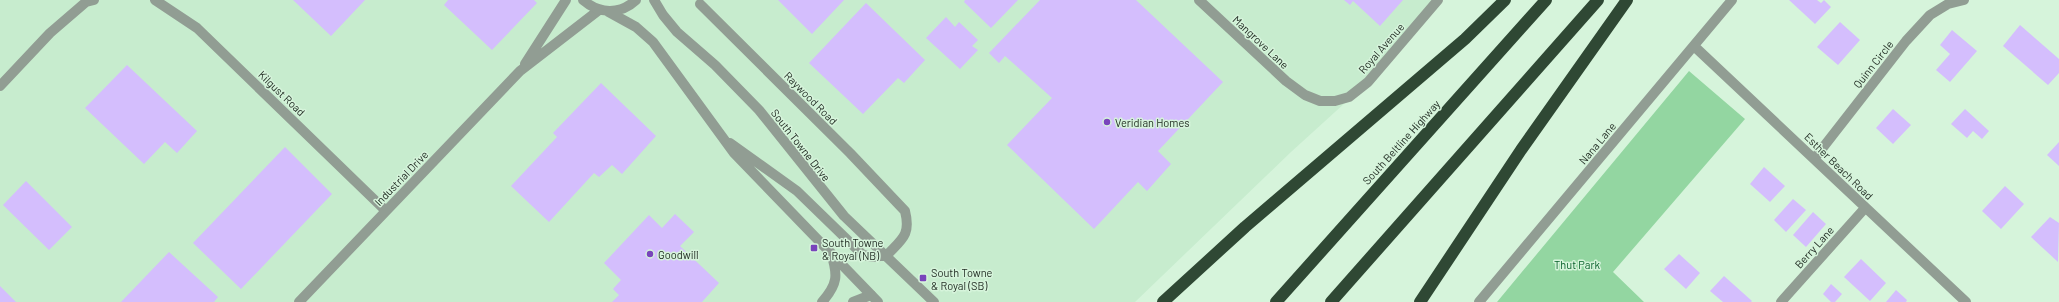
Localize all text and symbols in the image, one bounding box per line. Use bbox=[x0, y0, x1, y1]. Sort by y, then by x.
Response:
street label: Mangrove Lane bbox=[1230, 13, 1292, 71]
street label: Royal Avenue bbox=[1356, 20, 1407, 76]
street label: Quinn Circle bbox=[1850, 38, 1896, 90]
street label: Kilgust Road bbox=[256, 68, 308, 118]
street label: Raywood Road bbox=[782, 69, 840, 127]
street label: South Beltline Highway bbox=[1360, 97, 1442, 187]
street label: South Towne Drive bbox=[769, 106, 833, 184]
place label: Veridian Homes bbox=[1115, 116, 1189, 129]
marker: Veridian Homes bbox=[1102, 117, 1112, 127]
street label: Nana Lane bbox=[1576, 119, 1618, 166]
street label: Esther Beach Road bbox=[1802, 130, 1876, 202]
street label: Industrial Drive bbox=[371, 148, 431, 208]
street label: Berry Lane bbox=[1792, 223, 1836, 271]
place label: South Towne & Royal (NB) bbox=[822, 236, 883, 262]
marker: South Towne & Royal (NB) bbox=[809, 243, 819, 253]
place label: Goodwill bbox=[658, 248, 699, 261]
marker: Goodwill bbox=[645, 249, 655, 259]
park label: Thut Park bbox=[1554, 258, 1600, 271]
place label: South Towne & Royal (SB) bbox=[931, 266, 992, 292]
marker: South Towne & Royal (SB) bbox=[918, 273, 928, 283]

